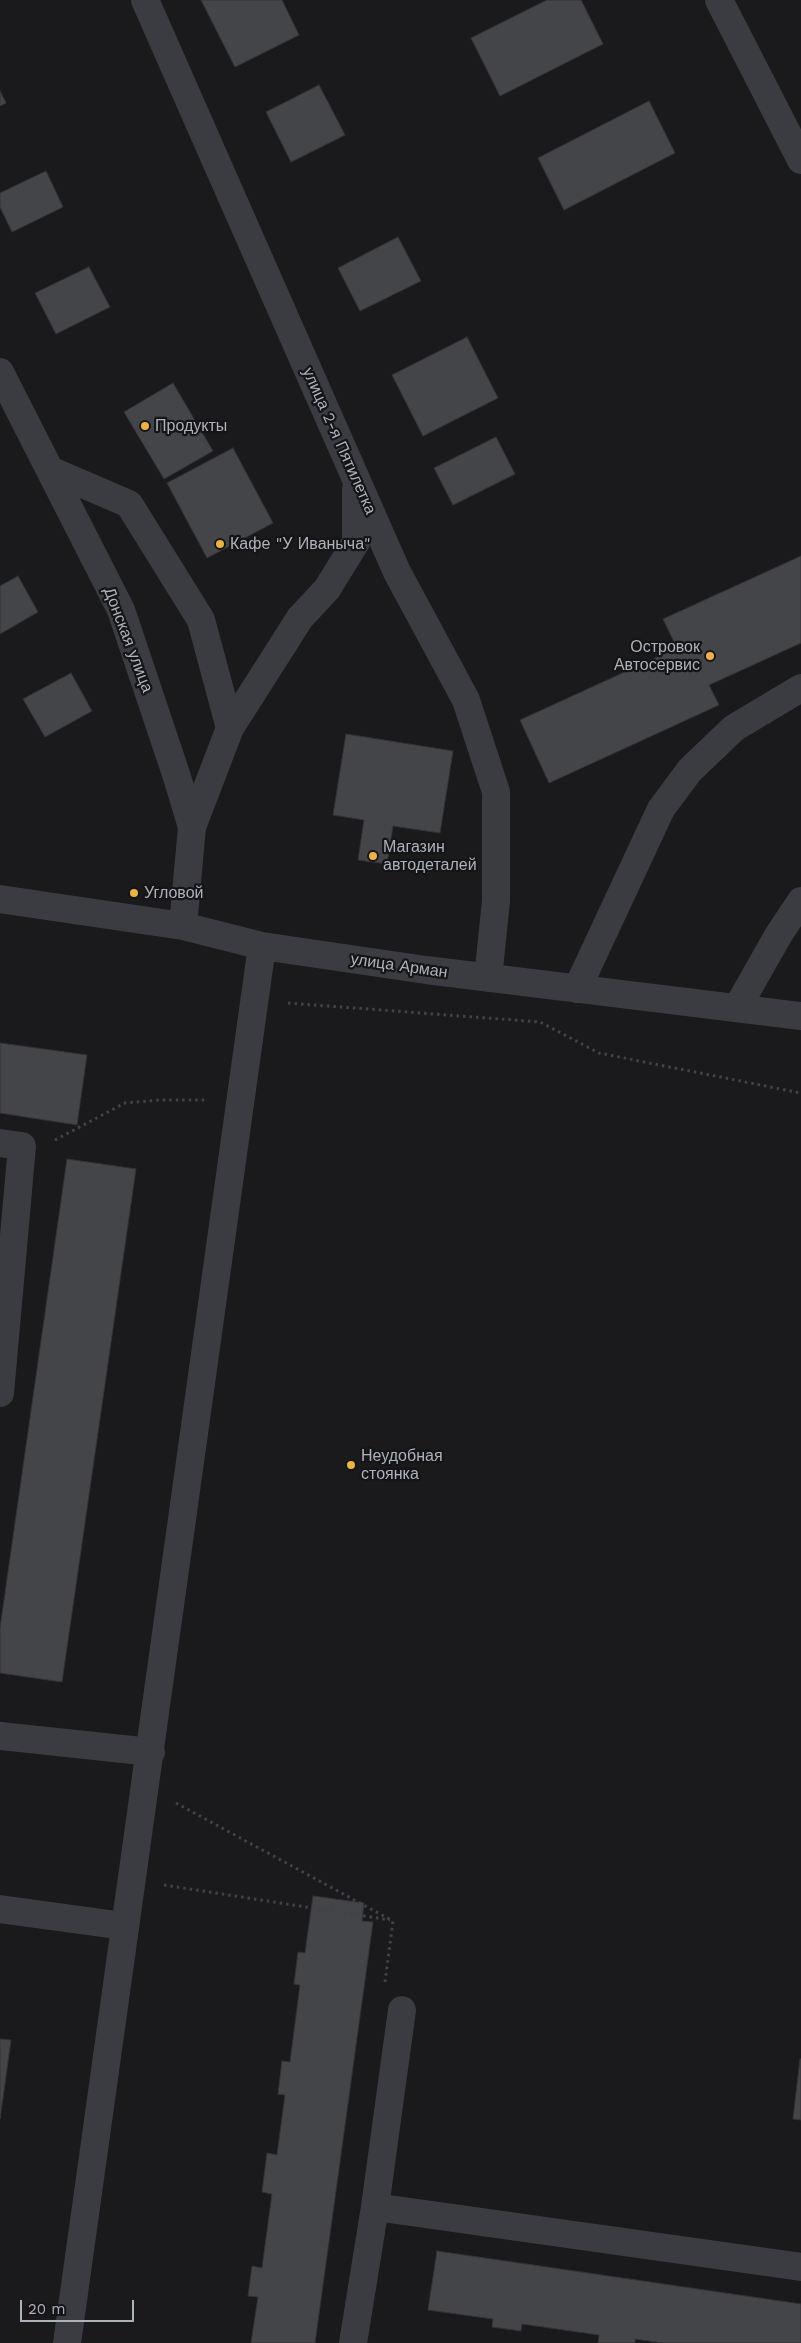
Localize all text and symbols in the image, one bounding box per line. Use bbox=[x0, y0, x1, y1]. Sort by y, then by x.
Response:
street label: улица 2-я Пятилетка bbox=[298, 365, 380, 517]
place label: Продукты bbox=[155, 416, 227, 436]
marker: Продукты bbox=[139, 420, 151, 432]
place label: Кафе "У Иваныча" bbox=[230, 534, 371, 554]
marker: Кафе "У Иваныча" bbox=[214, 538, 226, 550]
street label: Донская улица bbox=[99, 585, 157, 695]
place label: Островок Автосервис bbox=[614, 637, 700, 675]
marker: Островок Автосервис bbox=[704, 650, 716, 662]
place label: Магазин автодеталей bbox=[383, 837, 477, 875]
marker: Магазин автодеталей bbox=[367, 850, 379, 862]
place label: Угловой bbox=[144, 883, 204, 903]
marker: Угловой bbox=[128, 887, 140, 899]
street label: улица Арман bbox=[349, 950, 449, 982]
place label: Неудобная стоянка bbox=[361, 1446, 443, 1484]
marker: Неудобная стоянка bbox=[345, 1459, 357, 1471]
scale bar bbox=[22, 2290, 136, 2322]
text: 20 m bbox=[28, 2300, 66, 2318]

